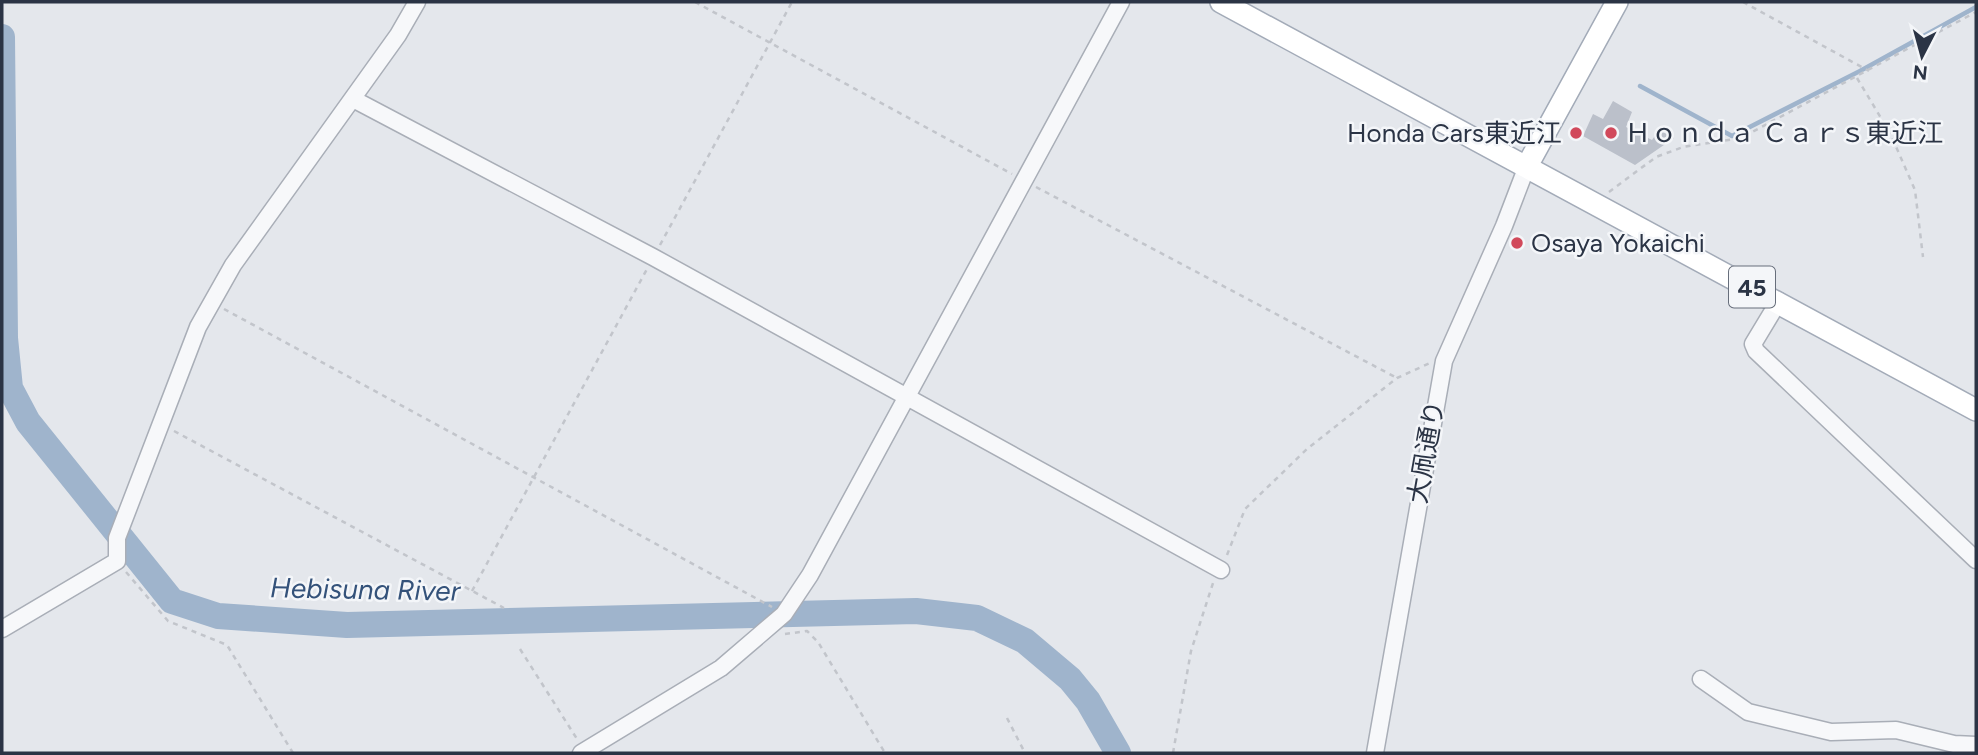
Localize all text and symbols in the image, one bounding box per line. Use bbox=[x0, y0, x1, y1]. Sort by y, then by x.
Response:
north arrow bbox=[1887, 21, 1957, 91]
text: N bbox=[1912, 60, 1929, 85]
place label: Honda Cars東近江 bbox=[1347, 117, 1562, 149]
place label: Ｈｏｎｄａ Ｃａｒｓ東近江 bbox=[1625, 117, 1943, 149]
marker: Honda Cars東近江 bbox=[1568, 125, 1584, 141]
marker: Ｈｏｎｄａ Ｃａｒｓ東近江 bbox=[1603, 125, 1619, 141]
place label: Osaya Yokaichi bbox=[1531, 227, 1705, 259]
marker: Osaya Yokaichi bbox=[1509, 235, 1525, 251]
road number: 45 bbox=[1729, 266, 1775, 308]
street label: 大凧通り bbox=[1401, 398, 1451, 506]
water label: Hebisuna River bbox=[270, 570, 462, 608]

